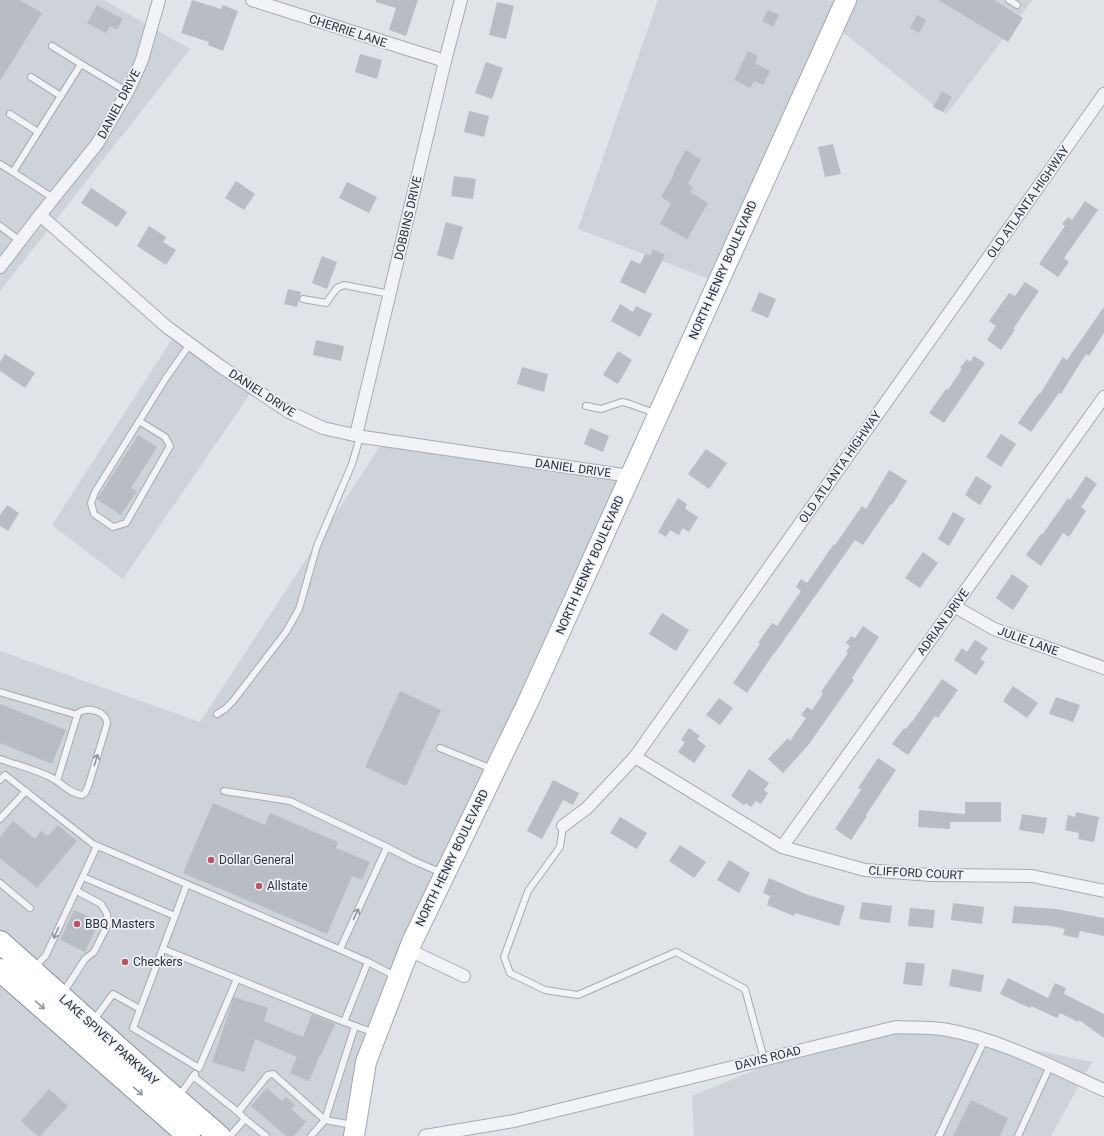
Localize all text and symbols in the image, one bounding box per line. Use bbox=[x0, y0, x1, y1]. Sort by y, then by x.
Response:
street label: CHERRIE LANE bbox=[307, 12, 389, 50]
street label: DANIEL DRIVE bbox=[95, 67, 143, 141]
street label: OLD ATLANTA HIGHWAY bbox=[984, 143, 1072, 261]
street label: DOBBINS DRIVE bbox=[392, 174, 425, 261]
street label: NORTH HENRY BOULEVARD bbox=[686, 198, 760, 342]
street label: DANIEL DRIVE bbox=[226, 366, 298, 420]
street label: OLD ATLANTA HIGHWAY bbox=[796, 408, 884, 526]
street label: DANIEL DRIVE bbox=[534, 456, 612, 480]
street label: NORTH HENRY BOULEVARD bbox=[553, 493, 627, 637]
street label: ADRIAN DRIVE bbox=[914, 586, 972, 658]
street label: JULIE LANE bbox=[996, 624, 1060, 659]
one-way arrow bbox=[93, 753, 100, 766]
street label: NORTH HENRY BOULEVARD bbox=[413, 787, 491, 929]
place label: Dollar General bbox=[219, 853, 294, 867]
marker: Dollar General bbox=[206, 855, 216, 865]
street label: CLIFFORD COURT bbox=[868, 864, 964, 882]
place label: Allstate bbox=[267, 879, 308, 893]
marker: Allstate bbox=[254, 881, 264, 891]
one-way arrow bbox=[353, 908, 360, 920]
place label: BBQ Masters bbox=[85, 917, 155, 931]
marker: BBQ Masters bbox=[72, 919, 82, 929]
one-way arrow bbox=[52, 927, 59, 939]
place label: Checkers bbox=[133, 955, 183, 969]
marker: Checkers bbox=[120, 957, 130, 967]
street label: LAKE SPIVEY PARKWAY bbox=[56, 992, 162, 1089]
one-way arrow bbox=[35, 1001, 45, 1010]
street label: DAVIS ROAD bbox=[734, 1043, 802, 1073]
one-way arrow bbox=[132, 1086, 142, 1095]

